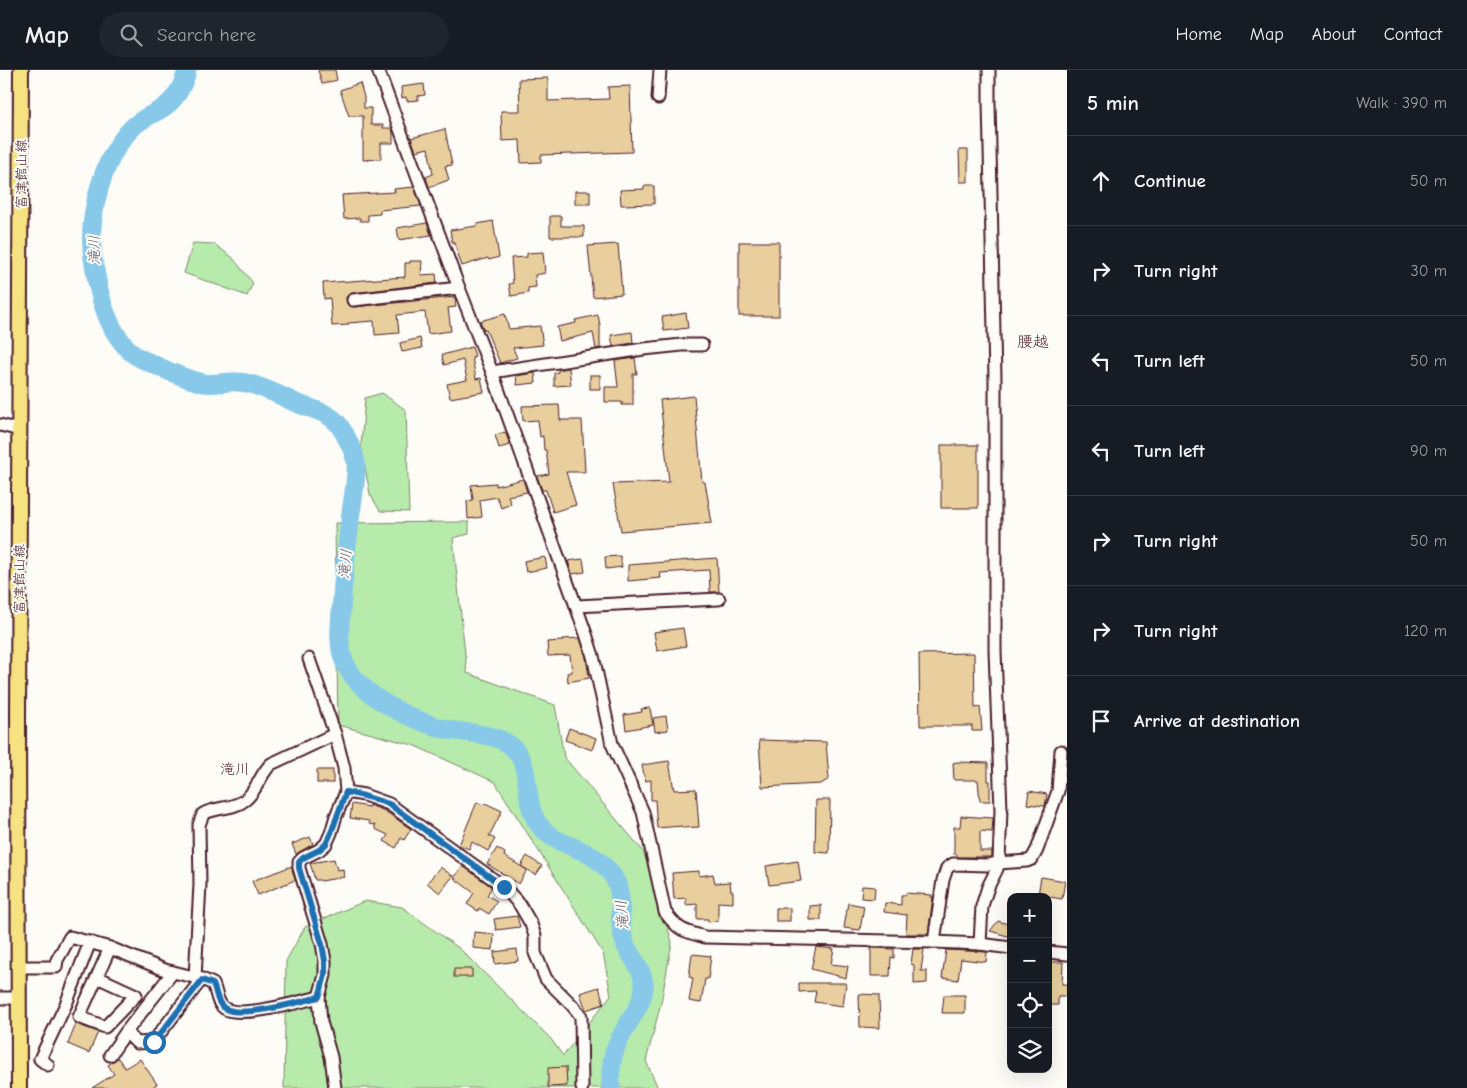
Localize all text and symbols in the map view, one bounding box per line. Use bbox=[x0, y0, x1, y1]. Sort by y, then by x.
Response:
search box bbox=[99, 12, 449, 57]
text: Map bbox=[25, 21, 69, 49]
icon: search bbox=[117, 21, 145, 49]
text: Search here bbox=[157, 24, 256, 46]
text: Home bbox=[1175, 24, 1222, 45]
text: Map bbox=[1250, 24, 1284, 45]
text: About bbox=[1312, 24, 1356, 45]
text: Contact bbox=[1384, 24, 1442, 45]
text: 5 min bbox=[1087, 91, 1139, 115]
text: Walk · 390 m bbox=[1356, 94, 1447, 112]
street label: 富津館山線 bbox=[13, 139, 30, 209]
icon: ahead bbox=[1087, 167, 1115, 195]
text: Continue bbox=[1134, 170, 1206, 192]
text: 50 m bbox=[1410, 172, 1447, 190]
water label: 滝川 bbox=[84, 235, 104, 265]
icon: right bbox=[1087, 257, 1115, 285]
text: Turn right bbox=[1134, 260, 1218, 282]
text: 30 m bbox=[1411, 262, 1447, 280]
district label: 腰越 bbox=[1017, 333, 1049, 351]
icon: left bbox=[1087, 347, 1115, 375]
text: Turn left bbox=[1134, 350, 1205, 372]
text: 50 m bbox=[1410, 352, 1447, 370]
icon: left bbox=[1087, 437, 1115, 465]
text: Turn left bbox=[1134, 440, 1205, 462]
text: 90 m bbox=[1410, 442, 1447, 460]
icon: right bbox=[1087, 527, 1115, 555]
text: Turn right bbox=[1134, 530, 1218, 552]
text: 50 m bbox=[1410, 532, 1447, 550]
street label: 富津館山線 bbox=[11, 544, 28, 614]
water label: 滝川 bbox=[334, 548, 356, 580]
icon: right bbox=[1087, 617, 1115, 645]
text: Turn right bbox=[1134, 620, 1218, 642]
text: 120 m bbox=[1404, 622, 1447, 640]
icon: arrive bbox=[1087, 707, 1115, 735]
text: Arrive at destination bbox=[1134, 710, 1300, 732]
district label: 滝川 bbox=[220, 760, 250, 778]
route end bbox=[493, 876, 516, 899]
map controls bbox=[1007, 893, 1052, 1073]
button: + bbox=[1007, 893, 1052, 938]
water label: 滝川 bbox=[612, 899, 632, 931]
button: − bbox=[1007, 938, 1052, 983]
button: locate bbox=[1007, 983, 1052, 1028]
button: layers bbox=[1007, 1028, 1052, 1073]
route start bbox=[143, 1031, 166, 1054]

